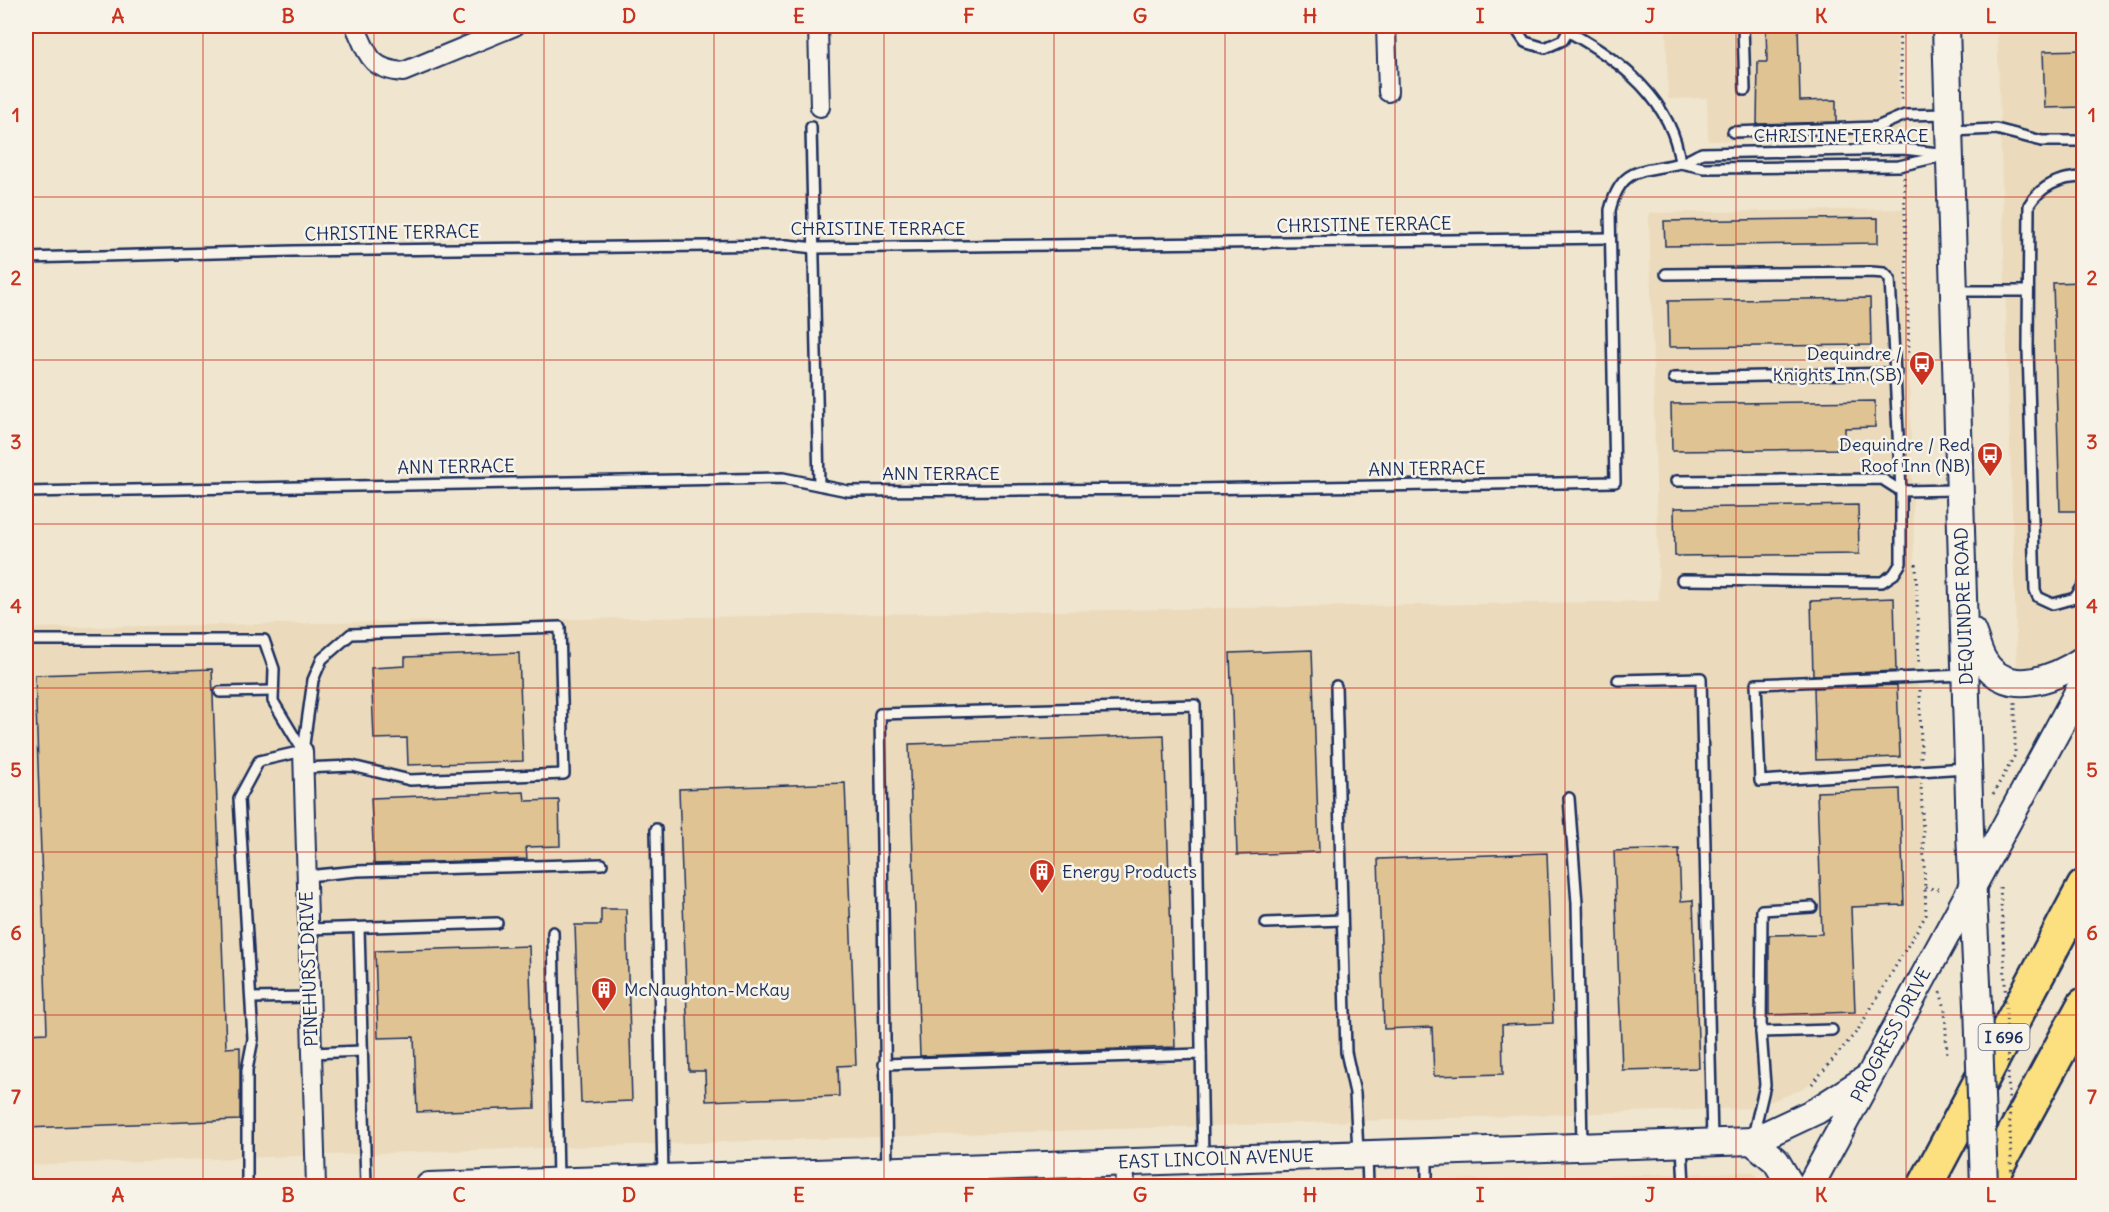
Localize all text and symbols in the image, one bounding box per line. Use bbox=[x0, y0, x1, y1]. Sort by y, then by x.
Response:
text: A bbox=[112, 3, 125, 28]
text: B bbox=[281, 3, 295, 28]
text: C bbox=[452, 3, 466, 28]
text: D bbox=[622, 3, 636, 28]
text: E bbox=[793, 3, 805, 28]
text: F bbox=[963, 3, 975, 28]
text: G bbox=[1133, 3, 1147, 28]
text: H bbox=[1303, 3, 1317, 28]
text: I bbox=[1476, 3, 1485, 28]
text: J bbox=[1645, 3, 1656, 28]
text: K bbox=[1815, 3, 1828, 28]
text: L bbox=[1986, 3, 1997, 28]
text: 1 bbox=[12, 102, 20, 127]
text: 1 bbox=[2088, 102, 2096, 127]
street label: CHRISTINE TERRACE bbox=[1753, 124, 1929, 147]
street label: CHRISTINE TERRACE bbox=[1276, 211, 1452, 238]
street label: CHRISTINE TERRACE bbox=[790, 217, 966, 240]
street label: CHRISTINE TERRACE bbox=[304, 219, 480, 246]
text: 2 bbox=[11, 265, 22, 290]
text: 2 bbox=[2087, 265, 2098, 290]
place label: Dequindre / Knights Inn (SB) bbox=[1772, 342, 1902, 386]
bus stop icon: Dequindre / Knights Inn (SB) bbox=[1907, 349, 1937, 387]
text: 3 bbox=[10, 429, 22, 454]
text: 3 bbox=[2086, 429, 2098, 454]
place label: Dequindre / Red Roof Inn (NB) bbox=[1839, 433, 1970, 477]
bus stop icon: Dequindre / Red Roof Inn (NB) bbox=[1975, 440, 2005, 478]
street label: ANN TERRACE bbox=[397, 454, 515, 479]
street label: ANN TERRACE bbox=[1368, 456, 1486, 481]
street label: ANN TERRACE bbox=[882, 462, 1000, 485]
street label: DEQUINDRE ROAD bbox=[1949, 527, 1978, 685]
text: 4 bbox=[10, 593, 22, 618]
text: 4 bbox=[2086, 593, 2098, 618]
text: 5 bbox=[10, 757, 22, 782]
text: 5 bbox=[2086, 757, 2098, 782]
building icon: Energy Products bbox=[1027, 857, 1057, 895]
place label: Energy Products bbox=[1062, 860, 1197, 883]
street label: PINEHURST DRIVE bbox=[294, 891, 323, 1047]
text: 6 bbox=[10, 920, 22, 945]
text: 6 bbox=[2086, 920, 2098, 945]
street label: PROGRESS DRIVE bbox=[1845, 963, 1936, 1106]
building icon: McNaughton-McKay bbox=[589, 975, 619, 1013]
place label: McNaughton-McKay bbox=[624, 978, 790, 1001]
road number: I 696 bbox=[1978, 1024, 2030, 1050]
text: 7 bbox=[11, 1084, 21, 1109]
text: 7 bbox=[2087, 1084, 2097, 1109]
street label: EAST LINCOLN AVENUE bbox=[1118, 1144, 1314, 1173]
text: A bbox=[112, 1182, 125, 1207]
text: B bbox=[281, 1182, 295, 1207]
text: C bbox=[452, 1182, 466, 1207]
text: D bbox=[622, 1182, 636, 1207]
text: E bbox=[793, 1182, 805, 1207]
text: F bbox=[963, 1182, 975, 1207]
text: G bbox=[1133, 1182, 1147, 1207]
text: H bbox=[1303, 1182, 1317, 1207]
text: I bbox=[1476, 1182, 1485, 1207]
text: J bbox=[1645, 1182, 1656, 1207]
text: K bbox=[1815, 1182, 1828, 1207]
text: L bbox=[1986, 1182, 1997, 1207]

